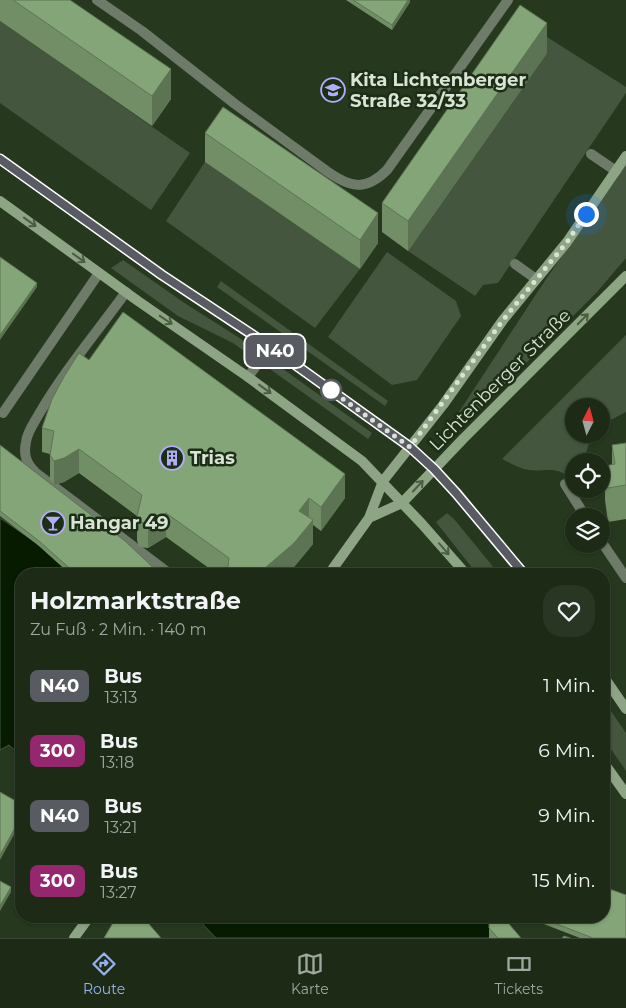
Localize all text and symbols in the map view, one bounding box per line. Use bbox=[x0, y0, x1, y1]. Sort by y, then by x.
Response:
place label: Kita Lichtenberger Straße 32/33 bbox=[350, 69, 526, 112]
school or university icon: Kita Lichtenberger Straße 32/33 bbox=[320, 77, 346, 103]
your location bbox=[574, 202, 599, 227]
one-way arrow bbox=[23, 217, 37, 227]
one-way arrow bbox=[72, 253, 86, 263]
street label: Lichtenberger Straße bbox=[425, 305, 575, 455]
one-way arrow bbox=[577, 313, 589, 325]
one-way arrow bbox=[159, 315, 173, 325]
line badge: N40 bbox=[246, 335, 304, 367]
text: N40 bbox=[255, 340, 295, 362]
unlabelled marker bbox=[320, 379, 342, 401]
one-way arrow bbox=[258, 384, 272, 394]
north arrow bbox=[565, 398, 610, 442]
map controls bbox=[565, 398, 610, 553]
building icon: Trias bbox=[159, 445, 185, 471]
place label: Trias bbox=[190, 447, 235, 469]
button: locate bbox=[565, 453, 610, 498]
one-way arrow bbox=[412, 480, 424, 493]
button: layers bbox=[565, 508, 610, 553]
bar icon: Hangar 49 bbox=[40, 510, 66, 536]
place label: Hangar 49 bbox=[70, 512, 169, 534]
one-way arrow bbox=[438, 542, 450, 555]
button: heart bbox=[543, 585, 595, 637]
text: Holzmarktstraße bbox=[30, 586, 241, 615]
text: Zu Fuß · 2 Min. · 140 m bbox=[30, 620, 207, 639]
text: Bus bbox=[104, 665, 142, 688]
text: 1 Min. bbox=[543, 674, 595, 697]
text: N40 bbox=[40, 675, 79, 697]
text: 13:13 bbox=[104, 688, 137, 707]
text: Bus bbox=[100, 730, 138, 753]
text: 6 Min. bbox=[538, 739, 595, 762]
text: 300 bbox=[40, 740, 75, 762]
text: 13:18 bbox=[100, 753, 134, 772]
text: Bus bbox=[104, 795, 142, 818]
text: 9 Min. bbox=[538, 804, 595, 827]
text: N40 bbox=[40, 805, 79, 827]
text: 13:21 bbox=[104, 818, 137, 837]
text: Bus bbox=[100, 860, 138, 883]
text: 15 Min. bbox=[532, 869, 595, 892]
text: 300 bbox=[40, 870, 75, 892]
text: 13:27 bbox=[100, 883, 137, 902]
tab: Route bbox=[83, 950, 125, 998]
tab: Karte bbox=[291, 950, 329, 998]
tab: Tickets bbox=[494, 950, 543, 998]

